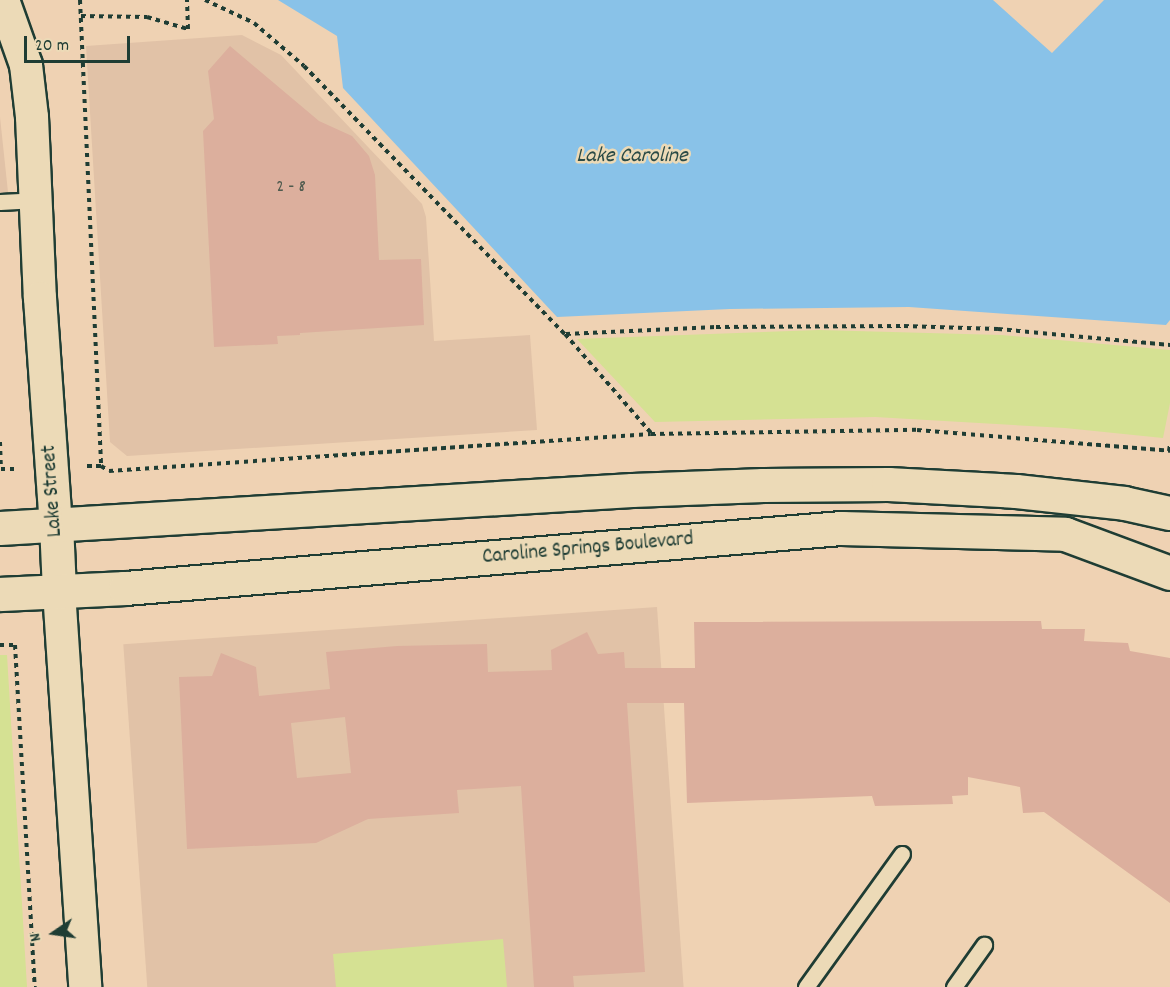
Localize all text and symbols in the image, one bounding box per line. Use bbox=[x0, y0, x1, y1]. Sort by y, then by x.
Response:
scale bar bbox=[27, 24, 134, 62]
text: 20 m bbox=[35, 34, 69, 59]
water label: Lake Caroline bbox=[576, 144, 688, 170]
house number: 2 - 8 bbox=[276, 177, 306, 199]
street label: Lake Street bbox=[37, 444, 69, 538]
street label: Caroline Springs Boulevard bbox=[481, 527, 695, 571]
north arrow bbox=[24, 903, 84, 963]
text: N bbox=[24, 931, 48, 944]

